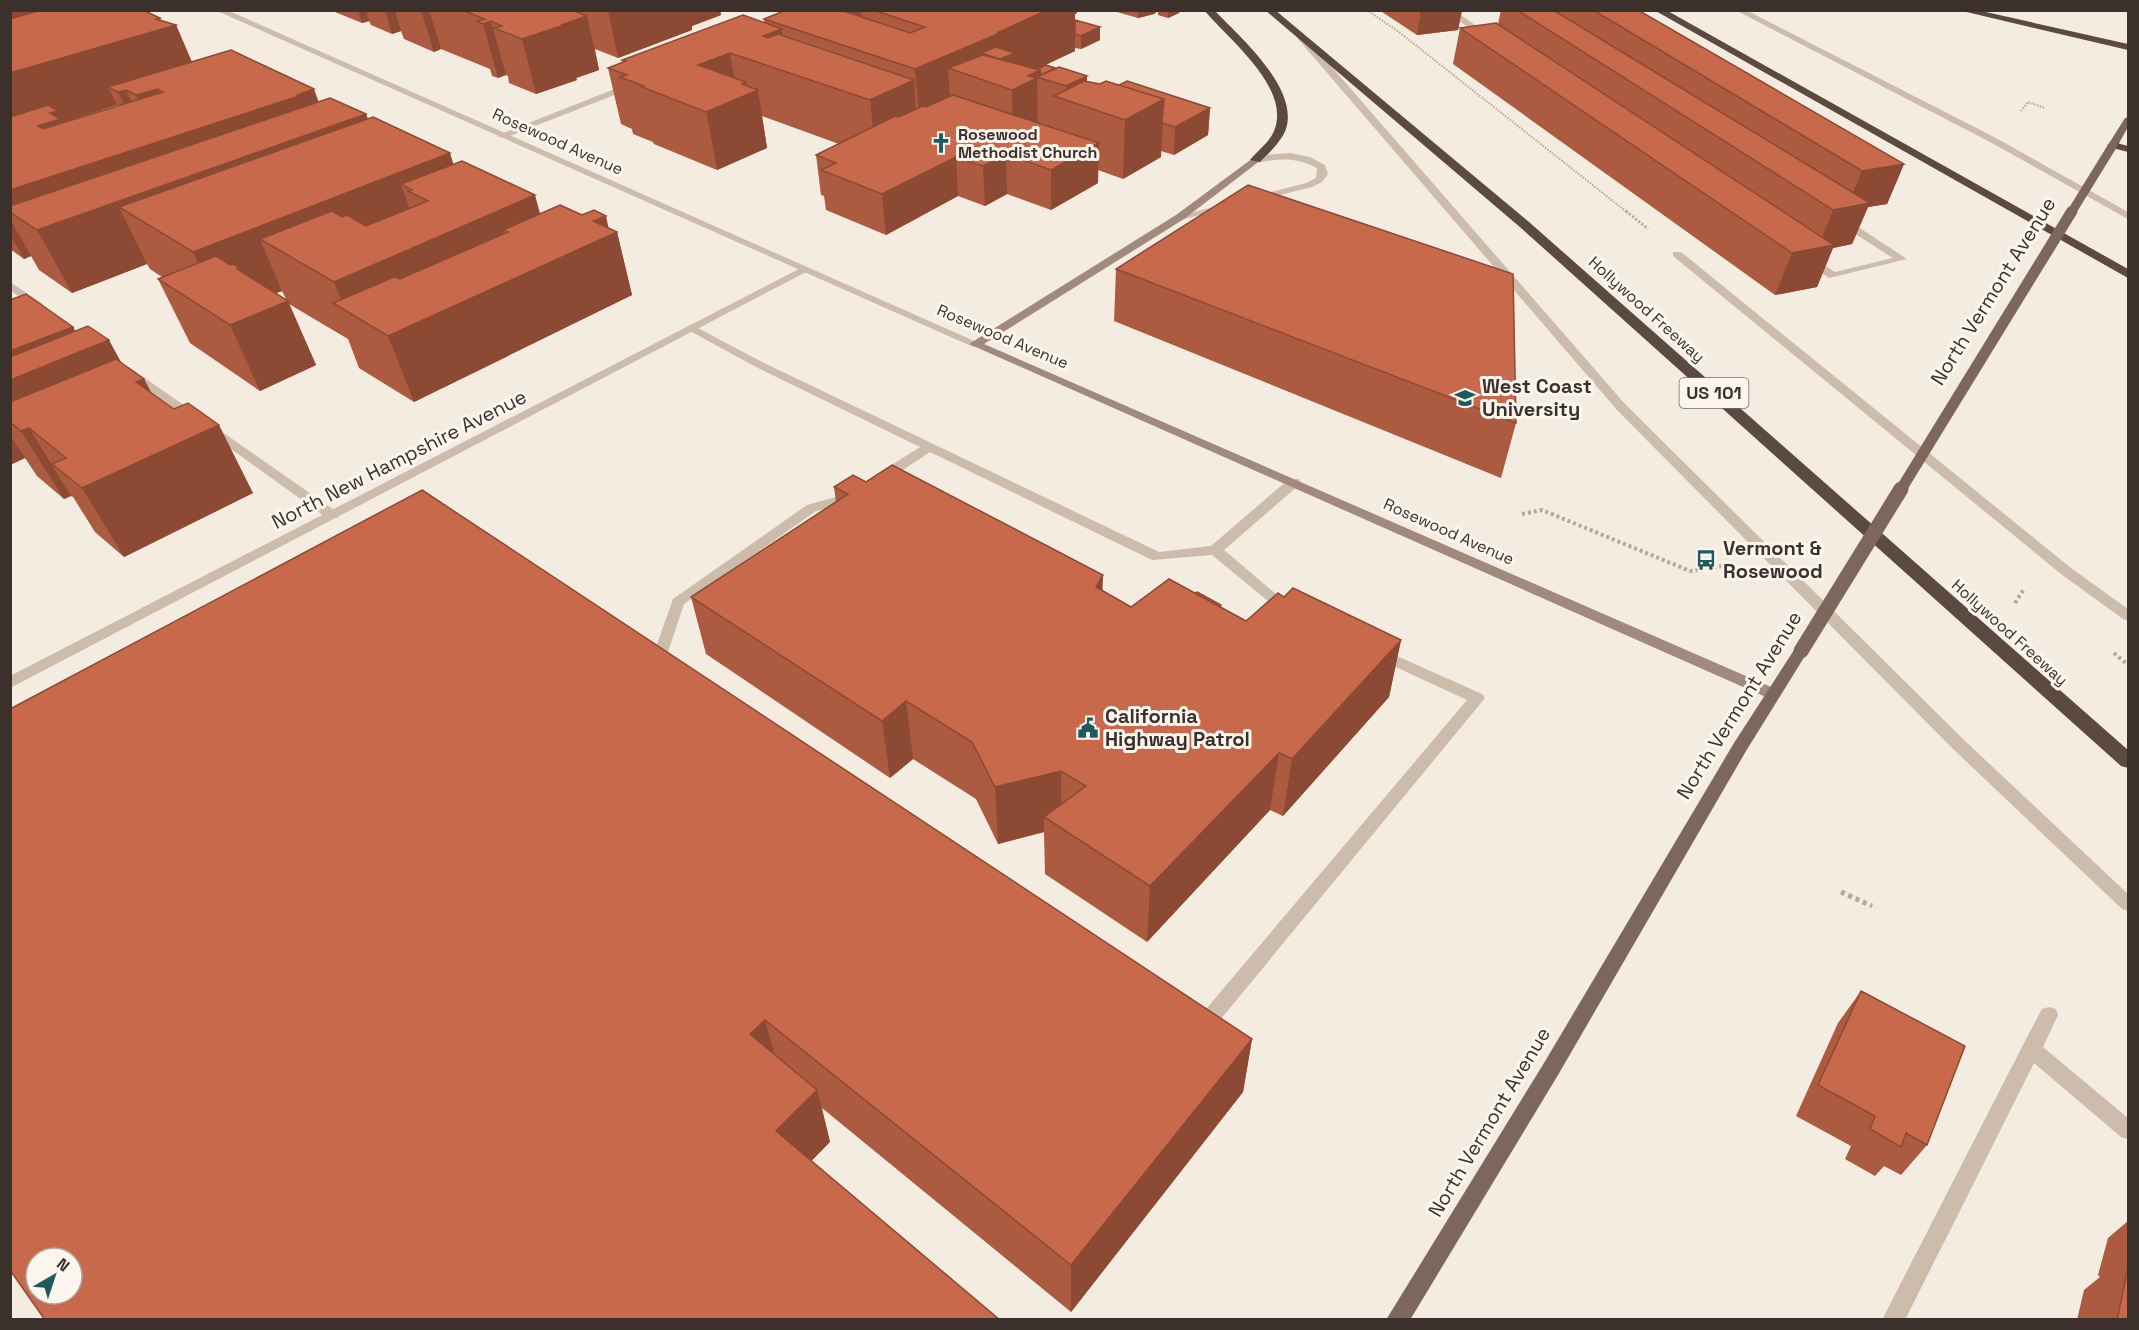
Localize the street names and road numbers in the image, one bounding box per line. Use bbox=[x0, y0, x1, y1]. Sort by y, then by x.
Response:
street label: Rosewood Avenue bbox=[489, 103, 626, 180]
street label: North Vermont Avenue bbox=[1925, 192, 2061, 390]
street label: Hollywood Freeway bbox=[1584, 252, 1709, 367]
street label: Rosewood Avenue bbox=[934, 299, 1072, 374]
road number: US 101 bbox=[1680, 378, 1748, 408]
street label: North New Hampshire Avenue bbox=[267, 383, 531, 535]
street label: Rosewood Avenue bbox=[1380, 493, 1517, 570]
street label: Hollywood Freeway bbox=[1947, 575, 2072, 690]
street label: North Vermont Avenue bbox=[1671, 606, 1807, 804]
street label: North Vermont Avenue bbox=[1422, 1022, 1556, 1222]

